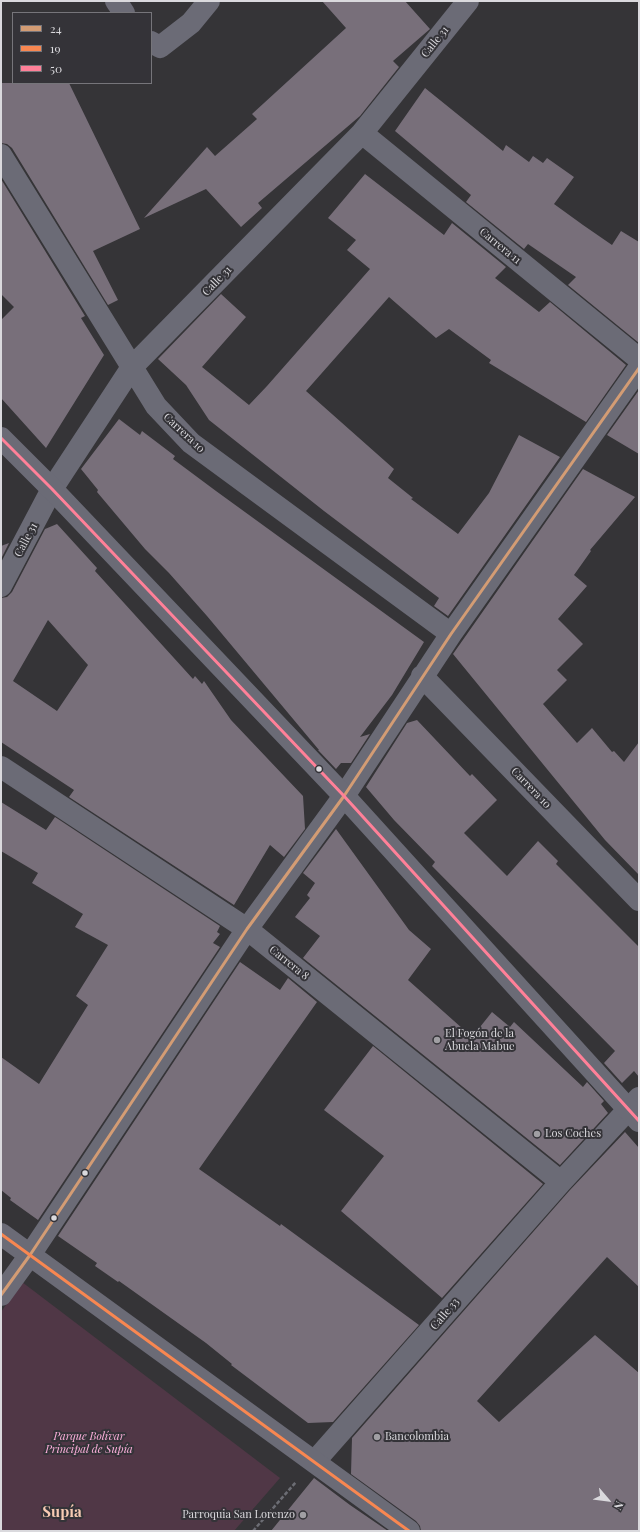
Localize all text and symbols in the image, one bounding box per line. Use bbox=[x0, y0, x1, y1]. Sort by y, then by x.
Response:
legend bbox=[12, 12, 152, 84]
text: 24 bbox=[50, 20, 62, 36]
street label: Calle 31 bbox=[418, 24, 452, 60]
text: 19 bbox=[50, 40, 61, 56]
text: 50 bbox=[50, 60, 62, 76]
street label: Carrera 11 bbox=[477, 225, 523, 267]
street label: Calle 31 bbox=[200, 263, 234, 299]
street label: Carrera 10 bbox=[160, 410, 208, 456]
street label: Calle 31 bbox=[12, 521, 40, 559]
unlabelled marker bbox=[314, 764, 324, 774]
street label: Carrera 10 bbox=[508, 765, 554, 811]
street label: Carrera 8 bbox=[267, 943, 311, 983]
place label: El Fogón de la Abuela Mabue bbox=[445, 1027, 515, 1053]
marker: El Fogón de la Abuela Mabue bbox=[432, 1035, 442, 1045]
place label: Los Coches bbox=[545, 1127, 601, 1141]
marker: Los Coches bbox=[532, 1129, 542, 1139]
unlabelled marker bbox=[80, 1168, 90, 1178]
unlabelled marker bbox=[49, 1213, 59, 1223]
street label: Calle 33 bbox=[428, 1296, 462, 1332]
park label: Parque Bolívar Principal de Supía bbox=[45, 1430, 133, 1456]
place label: Bancolombia bbox=[385, 1430, 449, 1444]
marker: Bancolombia bbox=[372, 1432, 382, 1442]
north arrow bbox=[588, 1480, 628, 1520]
text: N bbox=[611, 1499, 628, 1513]
district label: Supía bbox=[42, 1503, 82, 1521]
place label: Parroquia San Lorenzo bbox=[182, 1508, 295, 1522]
marker: Parroquia San Lorenzo bbox=[298, 1510, 308, 1520]

